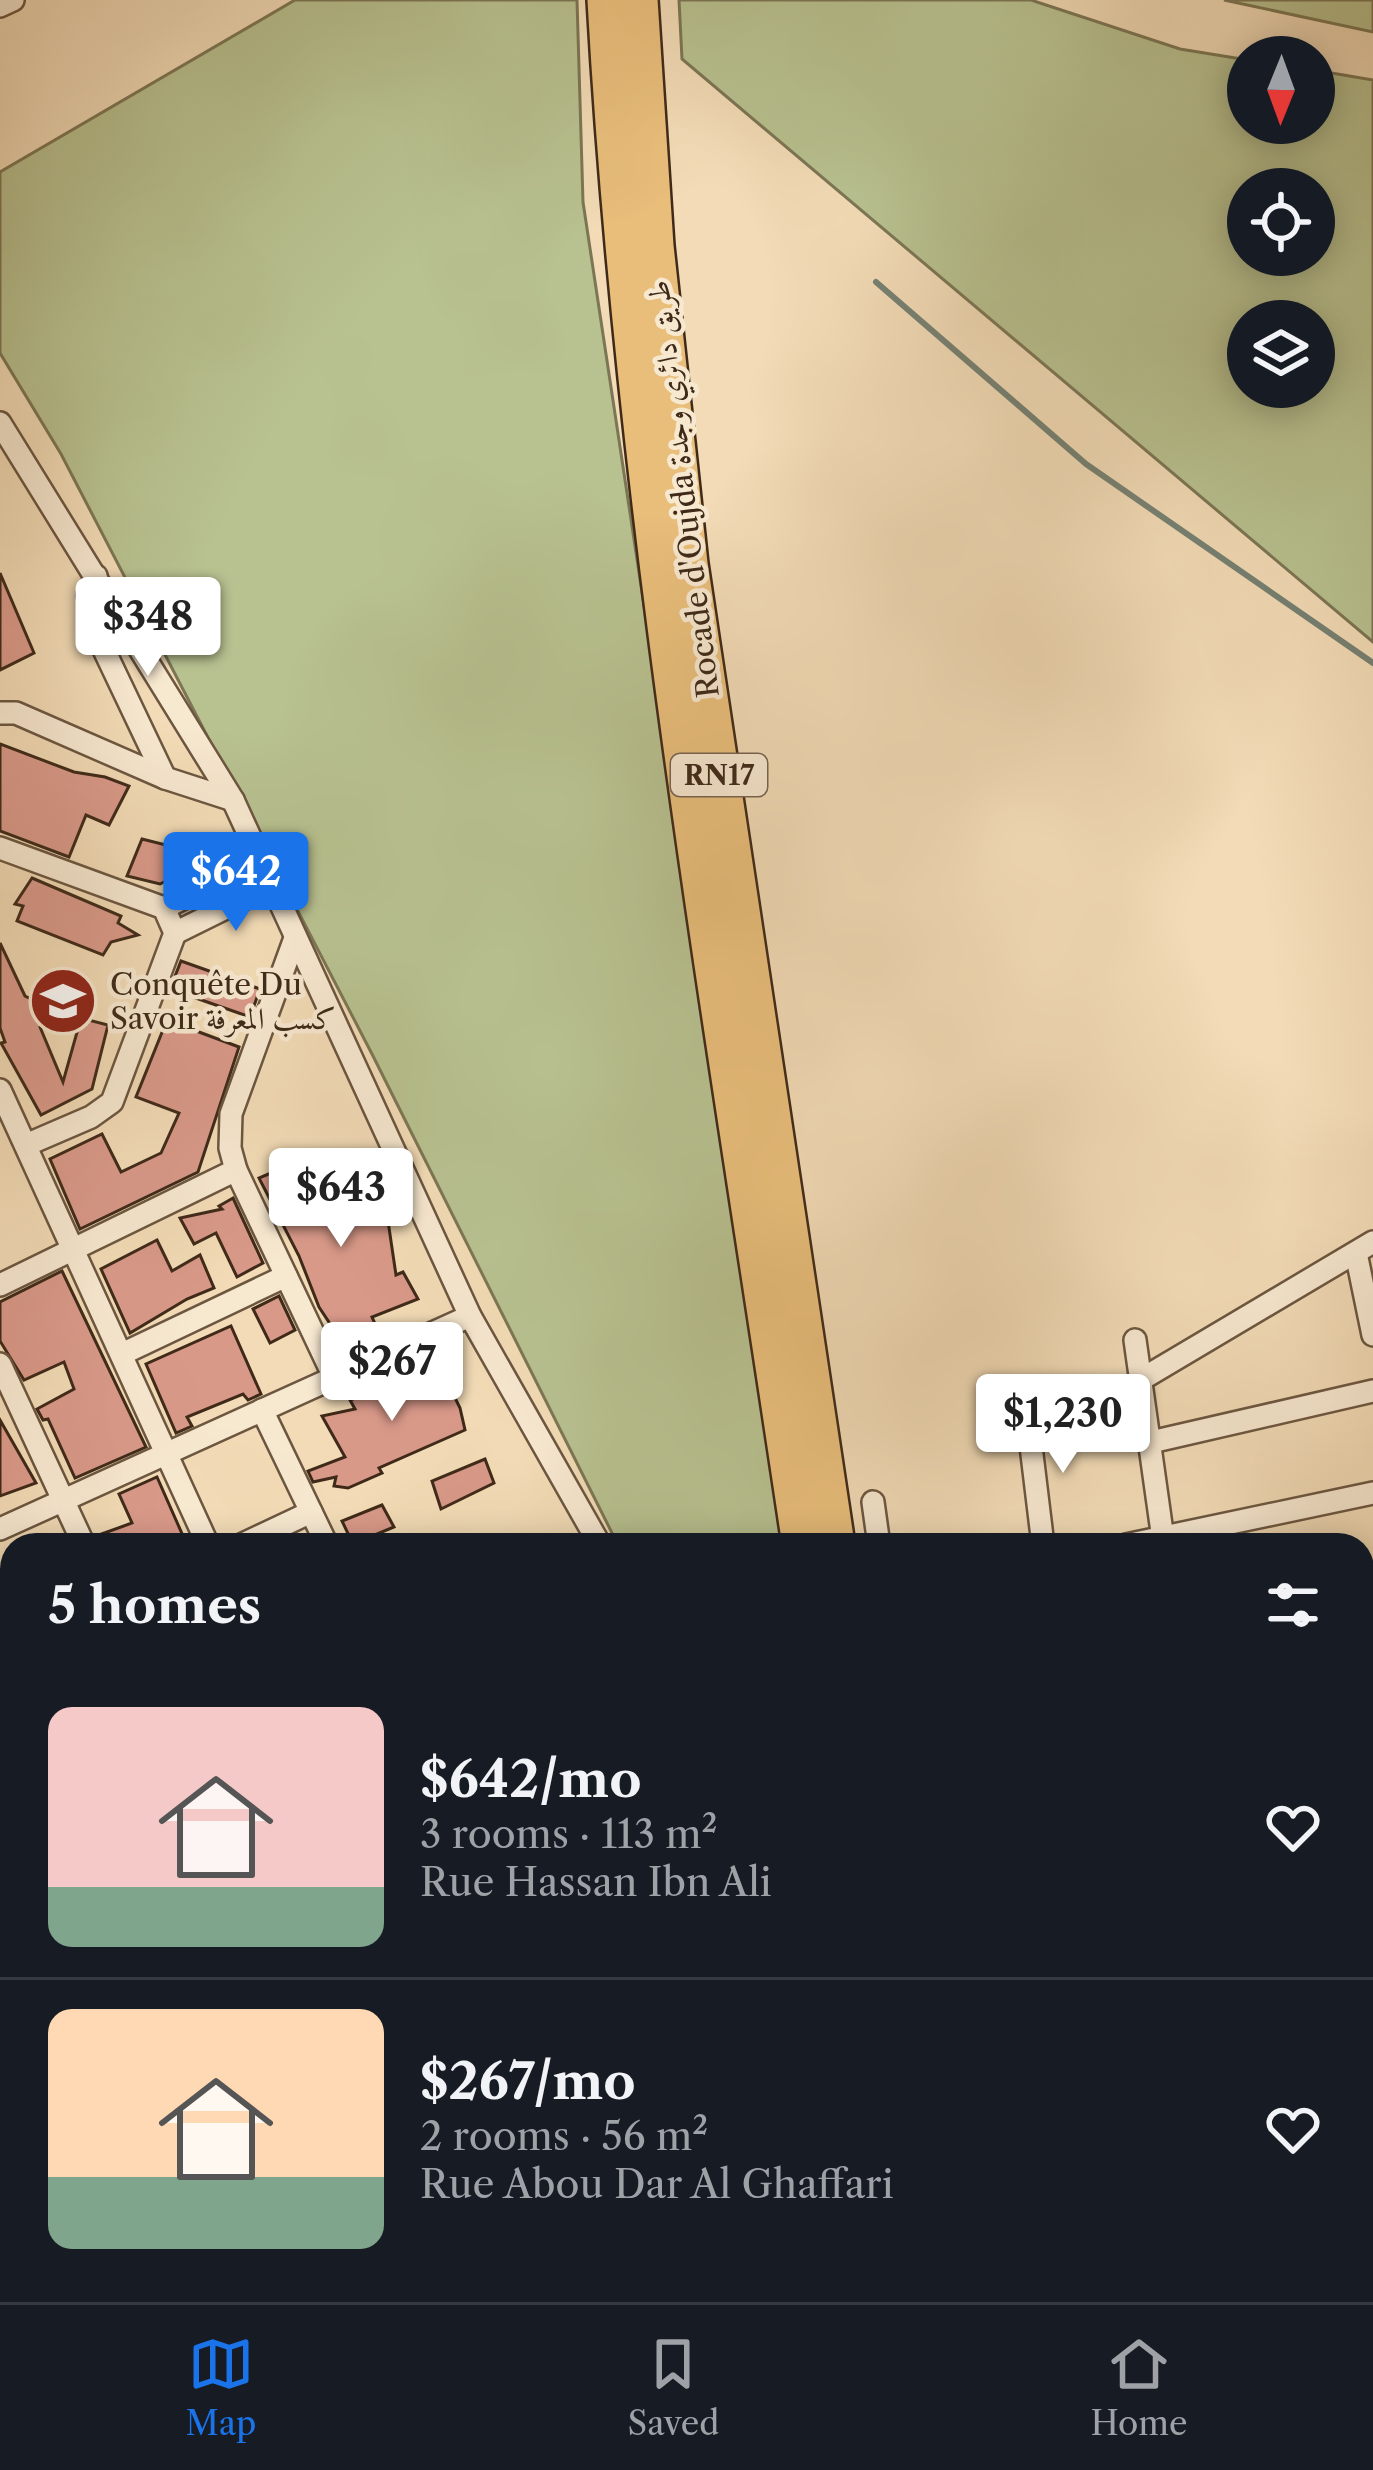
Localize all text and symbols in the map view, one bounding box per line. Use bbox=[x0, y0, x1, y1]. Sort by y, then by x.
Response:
north arrow bbox=[1227, 36, 1335, 144]
map controls bbox=[1227, 36, 1335, 408]
button: locate bbox=[1227, 168, 1335, 276]
street label: Rocade d'Oujda طريق دائري وجدة bbox=[639, 278, 733, 700]
button: layers bbox=[1227, 300, 1335, 408]
pin: $348 bbox=[77, 577, 219, 679]
text: $348 bbox=[103, 592, 193, 640]
road number: RN17 bbox=[671, 754, 767, 796]
pin: $642 bbox=[165, 832, 307, 934]
text: $642 bbox=[190, 847, 282, 895]
school or university icon: Conquête Du Savoir كسب المعرفة bbox=[28, 966, 98, 1036]
place label: Conquête Du Savoir كسب المعرفة bbox=[110, 966, 336, 1038]
pin: $643 bbox=[270, 1148, 412, 1250]
text: $643 bbox=[296, 1163, 386, 1211]
pin: $267 bbox=[321, 1322, 463, 1424]
text: $267 bbox=[348, 1337, 436, 1385]
pin: $1,230 bbox=[965, 1374, 1161, 1476]
text: $1,230 bbox=[1003, 1389, 1123, 1437]
icon: filters bbox=[1260, 1572, 1326, 1638]
text: 5 homes bbox=[48, 1574, 261, 1636]
text: $642/mo bbox=[420, 1748, 642, 1810]
icon: home bbox=[144, 1755, 288, 1899]
icon: heart bbox=[1260, 1794, 1326, 1860]
text: 3 rooms · 113 m² bbox=[420, 1810, 718, 1858]
text: Rue Hassan Ibn Ali bbox=[420, 1858, 772, 1906]
text: $267/mo bbox=[420, 2050, 636, 2112]
icon: home bbox=[144, 2057, 288, 2201]
icon: heart bbox=[1260, 2096, 1326, 2162]
text: 2 rooms · 56 m² bbox=[420, 2112, 708, 2160]
text: Rue Abou Dar Al Ghaffari bbox=[420, 2160, 894, 2208]
tab: Map bbox=[186, 2331, 256, 2444]
tab: Saved bbox=[628, 2331, 719, 2444]
tab: Home bbox=[1090, 2331, 1187, 2444]

